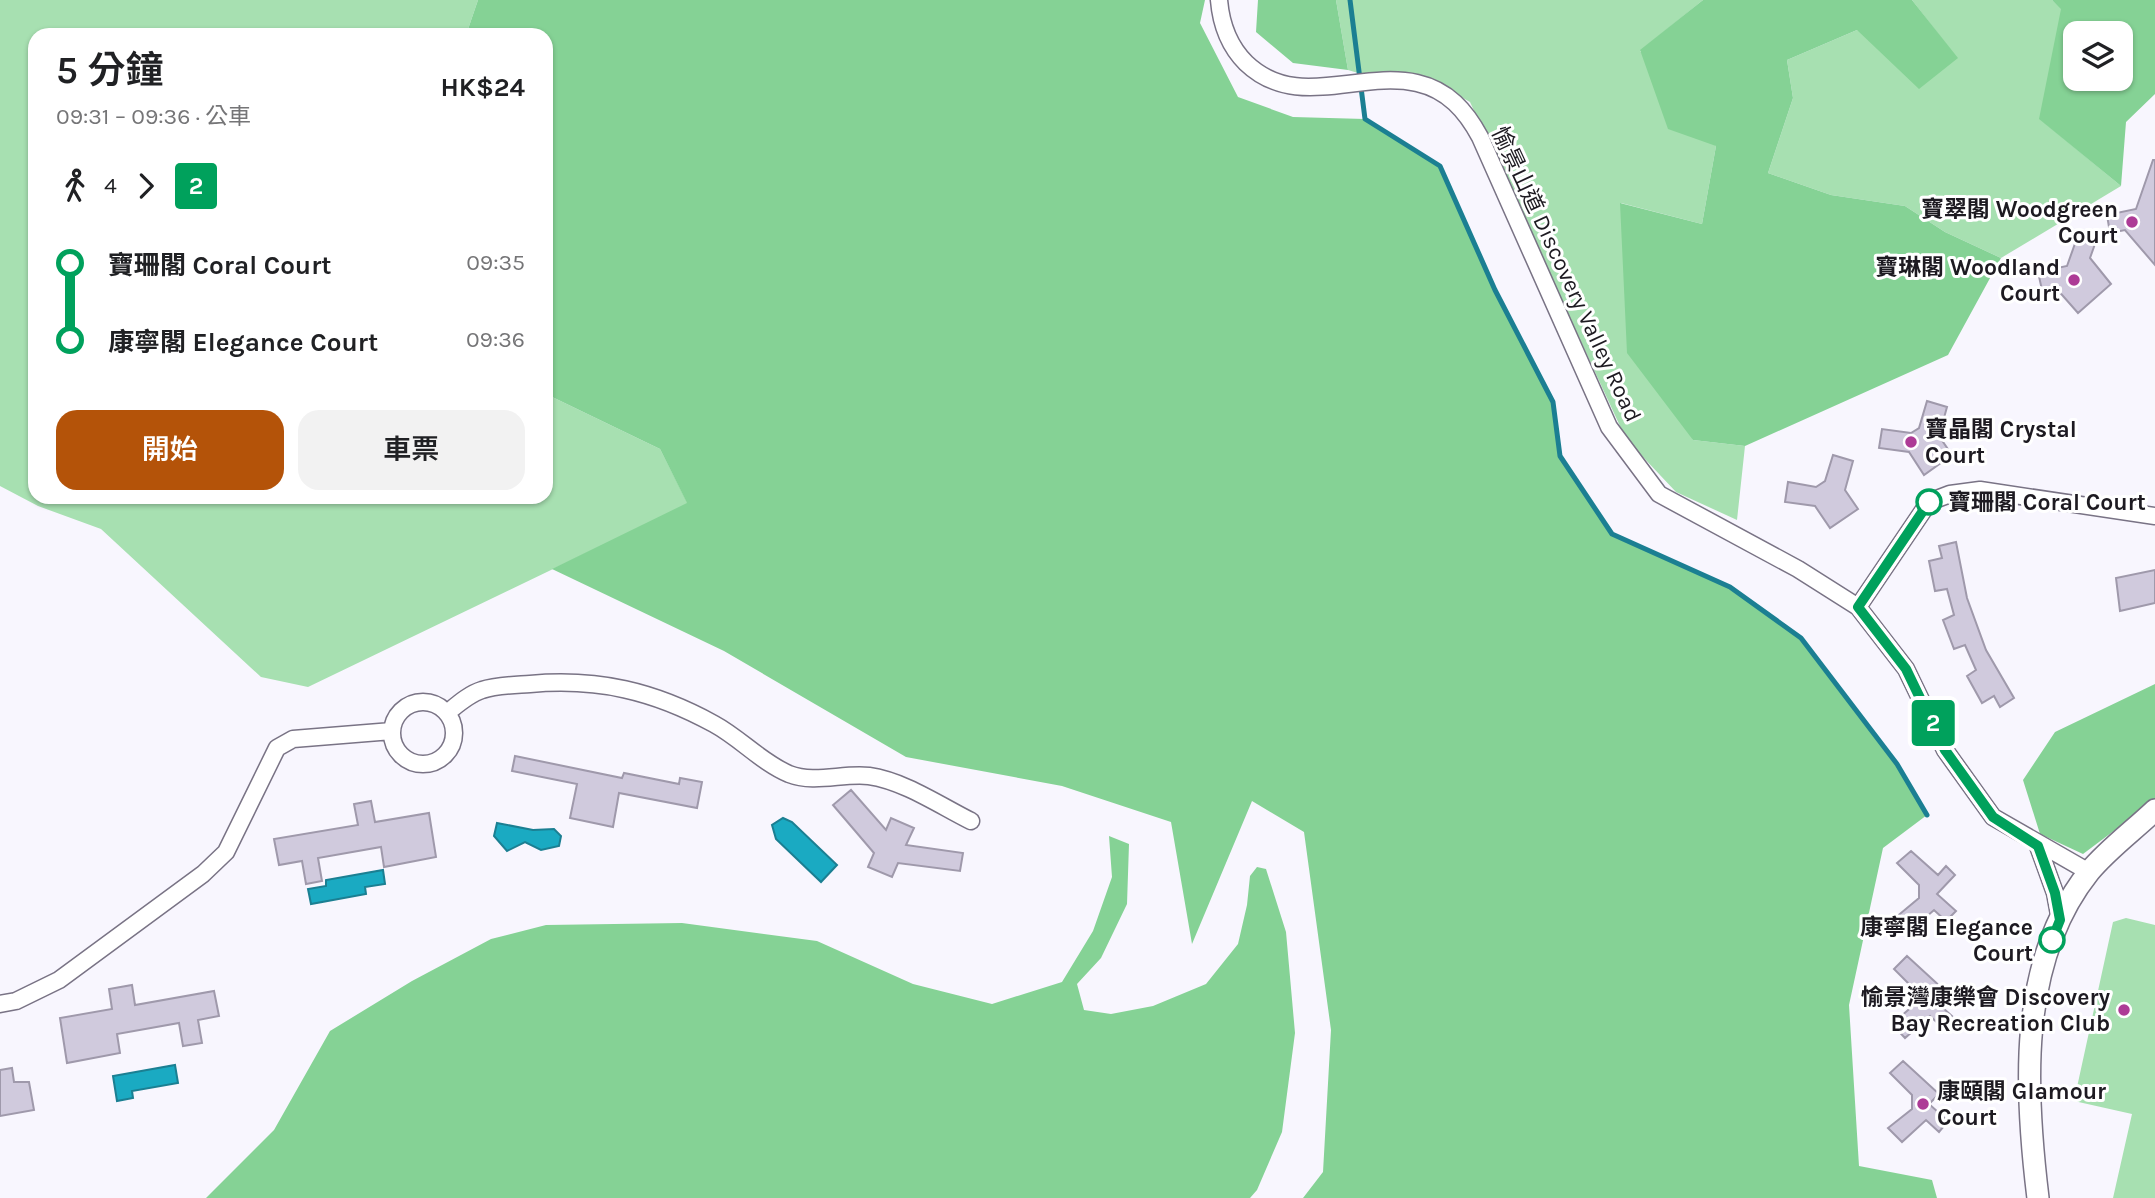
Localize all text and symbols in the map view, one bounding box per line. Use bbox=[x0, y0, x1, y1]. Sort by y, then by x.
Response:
map controls bbox=[2063, 21, 2133, 91]
button: layers bbox=[2063, 21, 2133, 91]
text: 5 分鐘 bbox=[56, 48, 163, 93]
text: HK$24 bbox=[441, 72, 525, 103]
text: 09:31 – 09:36 · 公車 bbox=[56, 103, 251, 130]
street label: 愉景山道 Discovery Valley Road bbox=[1486, 122, 1647, 426]
icon: walk bbox=[56, 167, 94, 205]
icon: forward bbox=[127, 167, 165, 205]
text: 4 bbox=[104, 172, 117, 199]
text: 2 bbox=[189, 172, 203, 200]
place label: 寶翠閣 Woodgreen Court bbox=[1921, 196, 2118, 249]
marker: 寶翠閣 Woodgreen Court bbox=[2124, 214, 2140, 230]
text: 09:35 bbox=[466, 249, 525, 276]
text: 寶珊閣 Coral Court bbox=[108, 250, 332, 281]
place label: 寶琳閣 Woodland Court bbox=[1875, 254, 2060, 307]
marker: 寶琳閣 Woodland Court bbox=[2066, 272, 2082, 288]
text: 09:36 bbox=[466, 326, 525, 353]
text: 康寧閣 Elegance Court bbox=[108, 327, 378, 358]
button: 開始 bbox=[56, 410, 284, 490]
button: 車票 bbox=[298, 410, 525, 490]
place label: 寶晶閣 Crystal Court bbox=[1925, 416, 2077, 469]
marker: 寶晶閣 Crystal Court bbox=[1903, 434, 1919, 450]
marker: 寶珊閣 Coral Court bbox=[1916, 489, 1942, 515]
place label: 寶珊閣 Coral Court bbox=[1948, 489, 2146, 516]
line badge: 2 bbox=[1910, 700, 1956, 746]
text: 2 bbox=[1926, 709, 1940, 737]
place label: 康寧閣 Elegance Court bbox=[1860, 914, 2033, 967]
marker: 康寧閣 Elegance Court bbox=[2039, 927, 2065, 953]
place label: 愉景灣康樂會 Discovery Bay Recreation Club bbox=[1861, 984, 2110, 1037]
marker: 愉景灣康樂會 Discovery Bay Recreation Club bbox=[2116, 1002, 2132, 1018]
place label: 康頤閣 Glamour Court bbox=[1937, 1078, 2106, 1131]
marker: 康頤閣 Glamour Court bbox=[1915, 1096, 1931, 1112]

